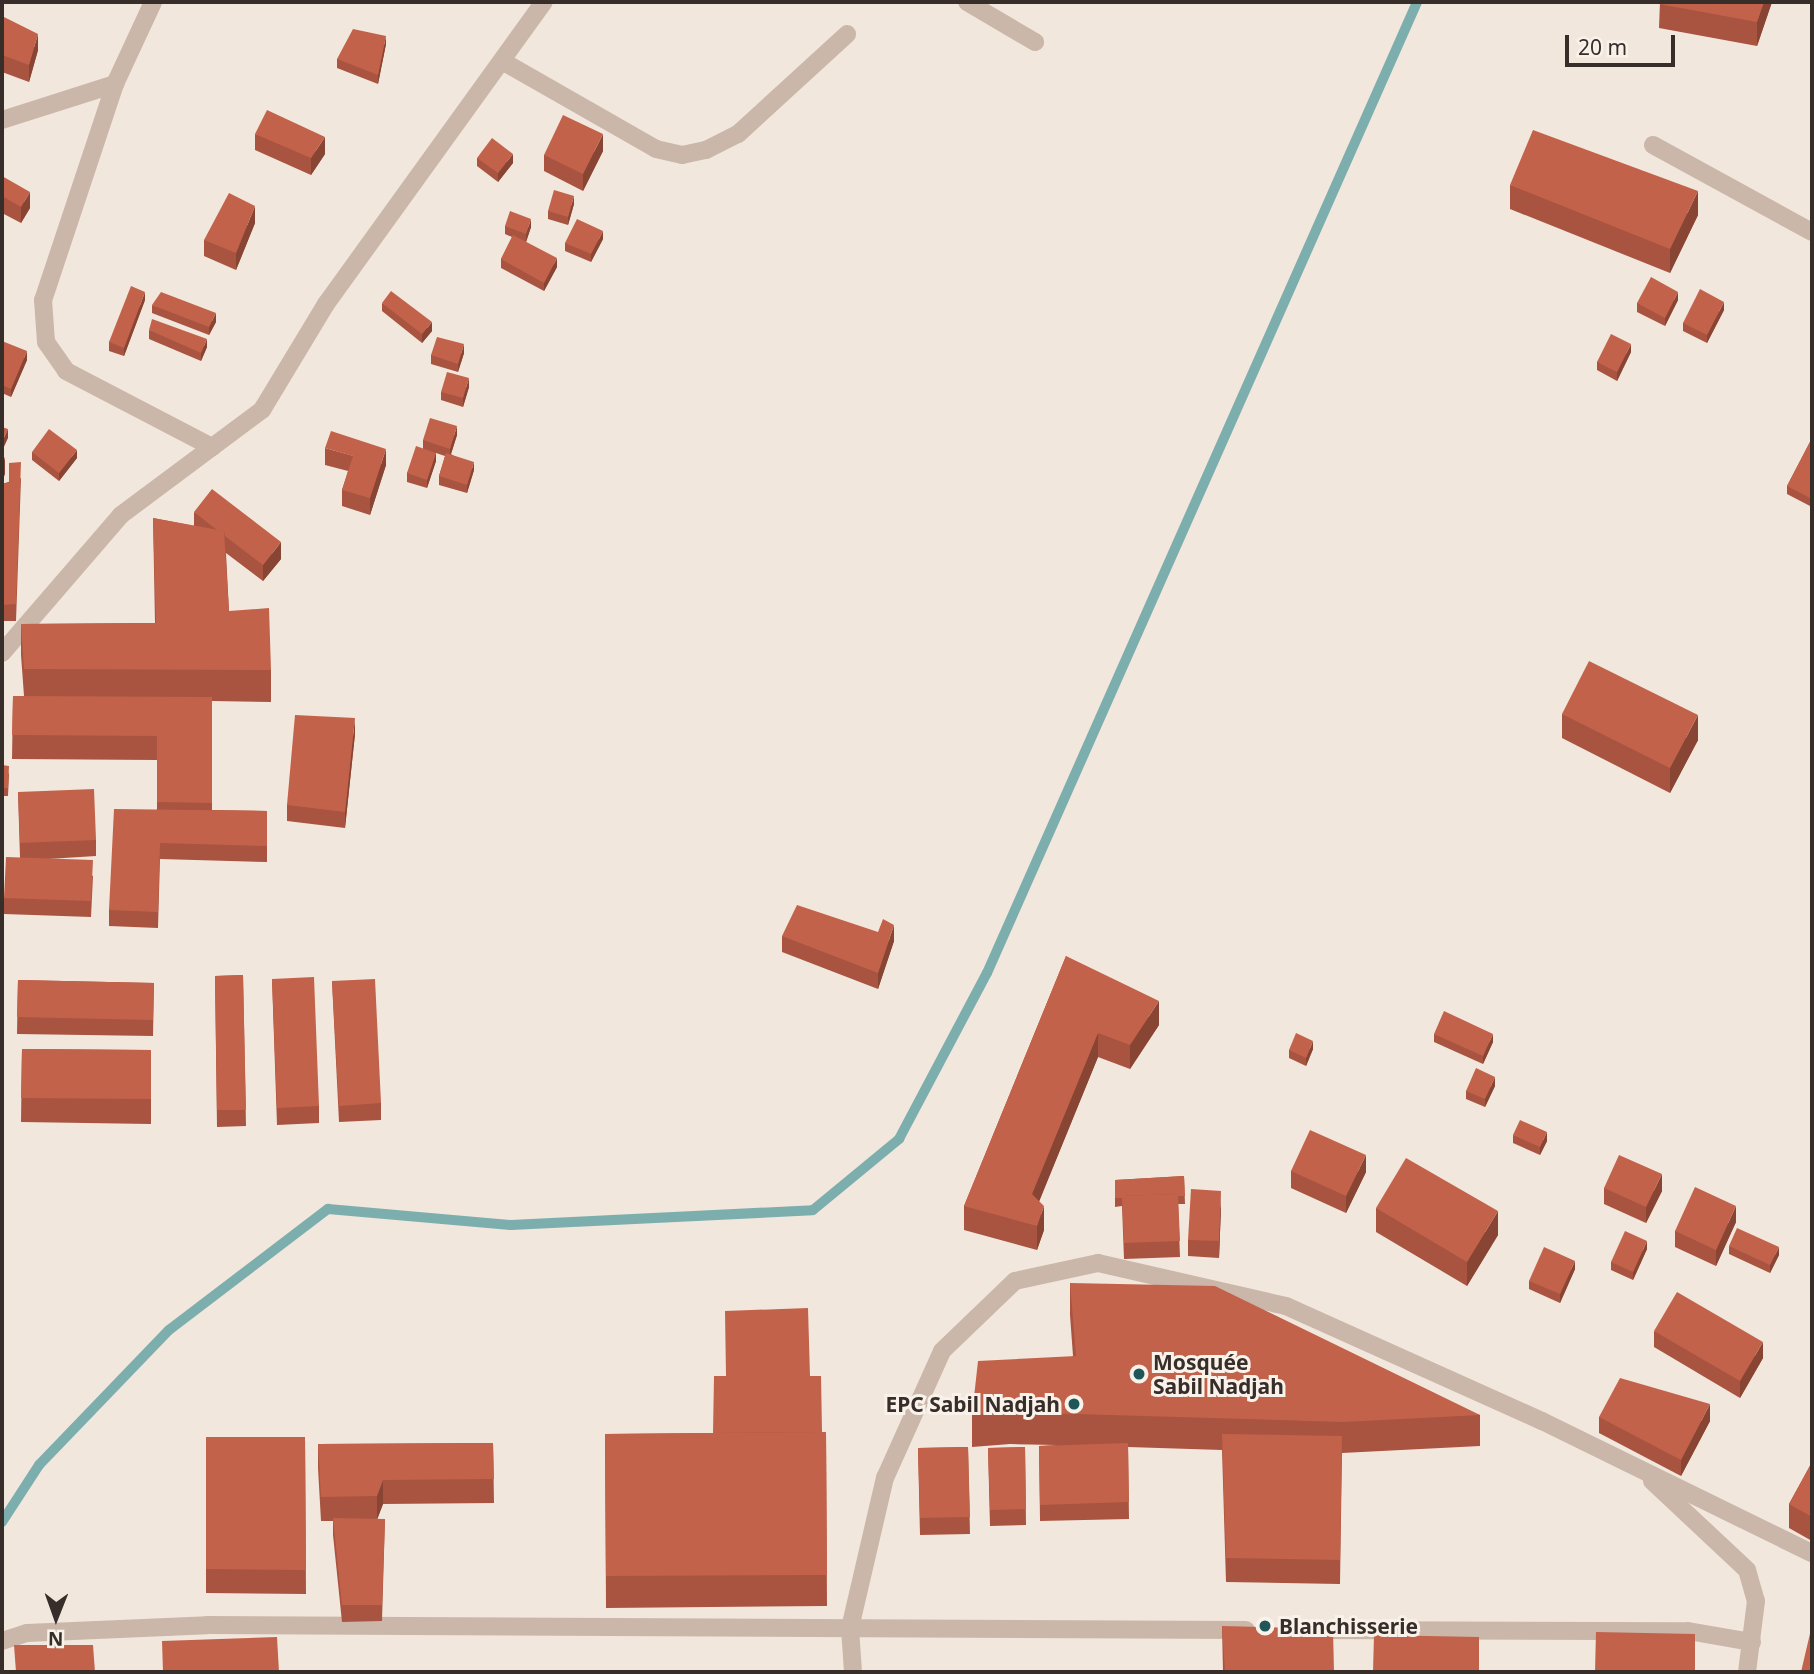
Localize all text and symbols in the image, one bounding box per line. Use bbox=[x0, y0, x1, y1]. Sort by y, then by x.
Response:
scale bar bbox=[1569, 21, 1679, 65]
text: 20 m bbox=[1578, 33, 1627, 61]
place label: Mosquée Sabil Nadjah bbox=[1153, 1349, 1284, 1399]
marker: Mosquée Sabil Nadjah bbox=[1131, 1366, 1147, 1382]
place label: EPC Sabil Nadjah bbox=[885, 1391, 1060, 1417]
marker: EPC Sabil Nadjah bbox=[1066, 1396, 1082, 1412]
north arrow bbox=[21, 1583, 91, 1653]
place label: Blanchisserie bbox=[1279, 1613, 1418, 1639]
marker: Blanchisserie bbox=[1257, 1618, 1273, 1634]
text: N bbox=[48, 1626, 64, 1652]

